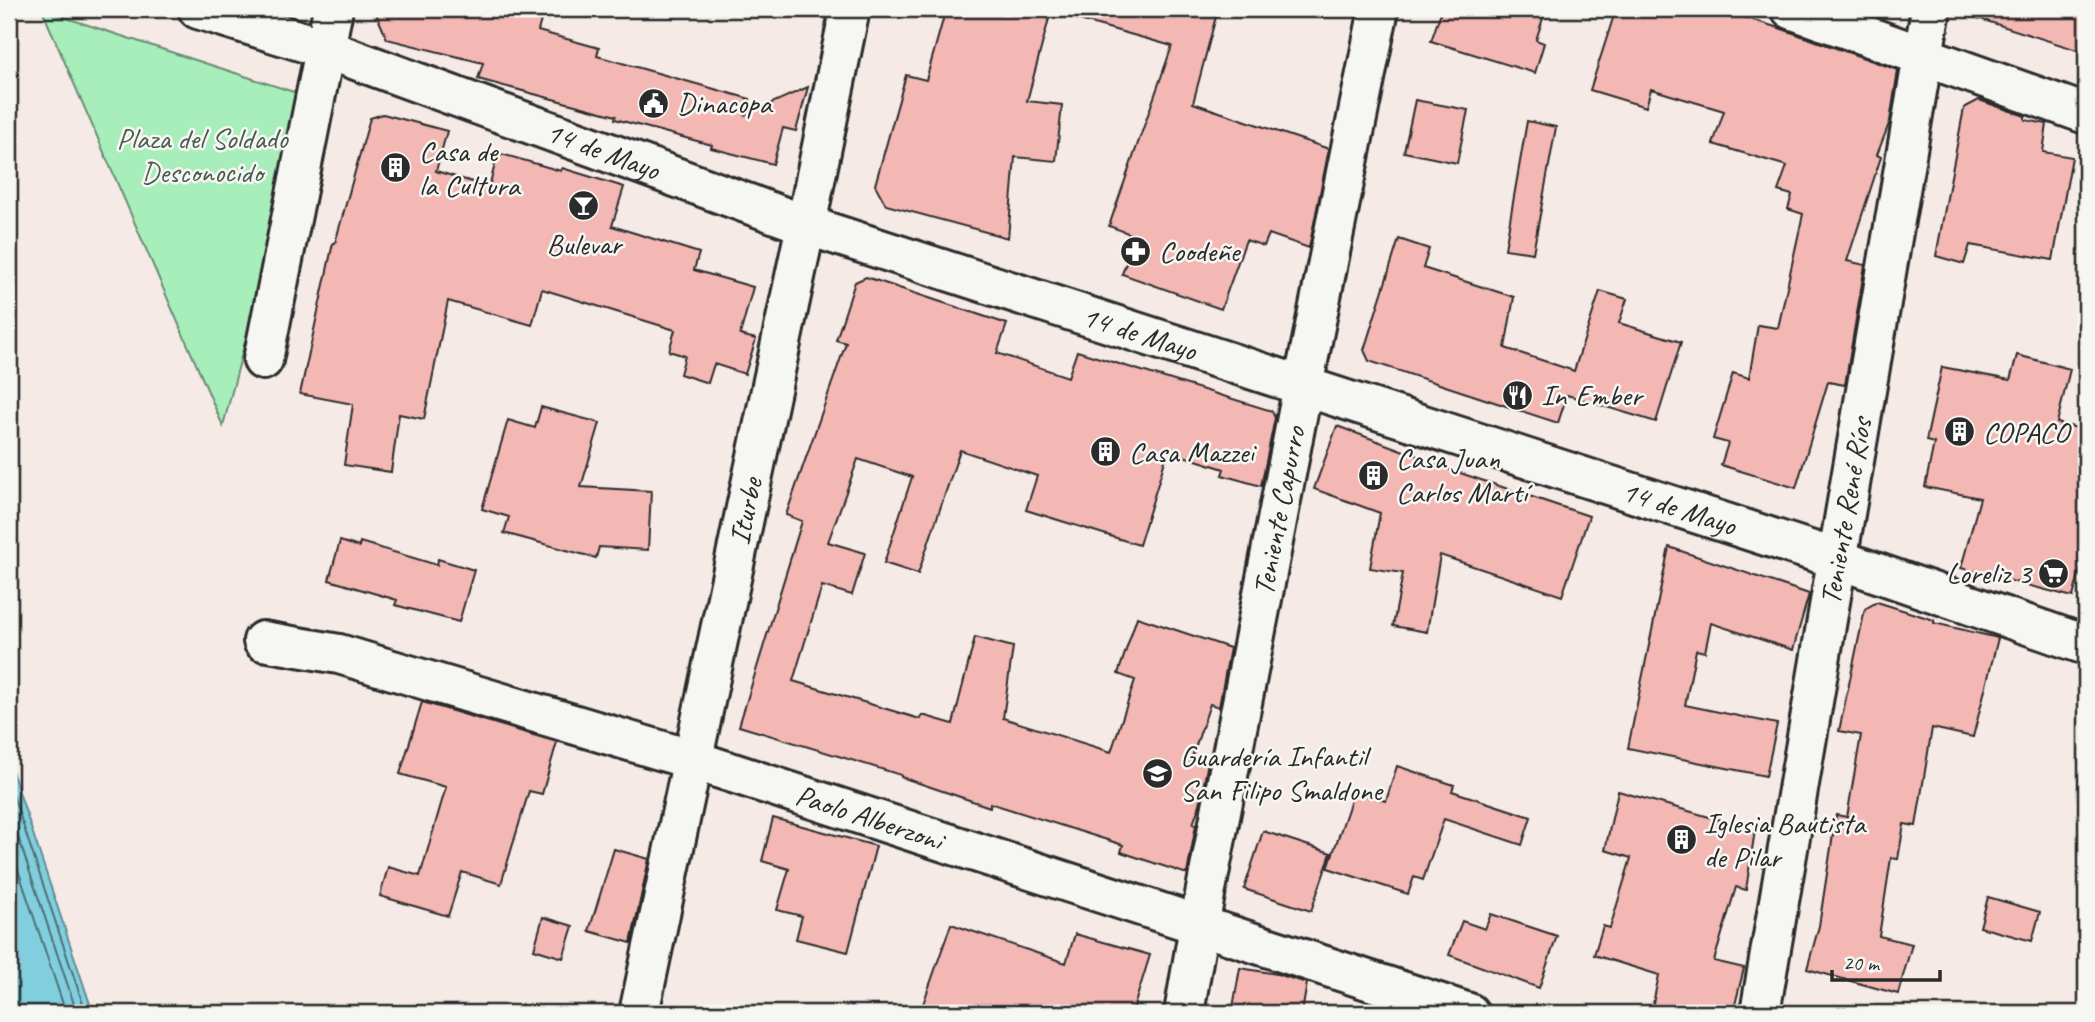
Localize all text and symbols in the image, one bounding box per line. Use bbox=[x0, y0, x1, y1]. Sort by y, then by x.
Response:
place label: Dinacopa bbox=[677, 84, 773, 122]
public building icon: Dinacopa bbox=[637, 86, 671, 120]
street label: 14 de Mayo bbox=[541, 112, 666, 189]
park label: Plaza del Soldado Desconocido bbox=[116, 119, 289, 191]
place label: Casa de la Cultura bbox=[419, 132, 521, 204]
building icon: Casa de la Cultura bbox=[379, 151, 413, 185]
bar icon: Bulevar bbox=[567, 189, 601, 223]
place label: Bulevar bbox=[547, 225, 624, 263]
place label: Coodeñe bbox=[1159, 232, 1241, 270]
pharmacy icon: Coodeñe bbox=[1119, 234, 1153, 268]
street label: 14 de Mayo bbox=[1078, 297, 1203, 370]
place label: In Ember bbox=[1541, 376, 1645, 414]
restaurant icon: In Ember bbox=[1501, 378, 1535, 412]
street label: Teniente René Ríos bbox=[1811, 412, 1881, 607]
place label: COPACO bbox=[1983, 413, 2072, 451]
building icon: COPACO bbox=[1943, 415, 1977, 449]
street label: Teniente Capurro bbox=[1244, 422, 1314, 598]
place label: Casa Mazzei bbox=[1129, 433, 1257, 471]
building icon: Casa Mazzei bbox=[1089, 435, 1123, 469]
place label: Casa Juan Carlos Martí bbox=[1396, 439, 1534, 511]
building icon: Casa Juan Carlos Martí bbox=[1356, 458, 1390, 492]
street label: Iturbe bbox=[720, 472, 771, 548]
street label: 14 de Mayo bbox=[1617, 472, 1742, 544]
place label: Loreliz 3 bbox=[1946, 554, 2033, 592]
supermarket icon: Loreliz 3 bbox=[2037, 556, 2071, 590]
place label: Guardería Infantil San Filipo Smaldone bbox=[1180, 737, 1384, 809]
school or university icon: Guardería Infantil San Filipo Smaldone bbox=[1140, 756, 1174, 790]
street label: Paolo Alberzoni bbox=[791, 776, 951, 860]
place label: Iglesia Bautista de Pilar bbox=[1704, 804, 1867, 876]
building icon: Iglesia Bautista de Pilar bbox=[1664, 823, 1698, 857]
scale bar bbox=[1832, 938, 1941, 982]
text: 20 m bbox=[1843, 950, 1881, 976]

